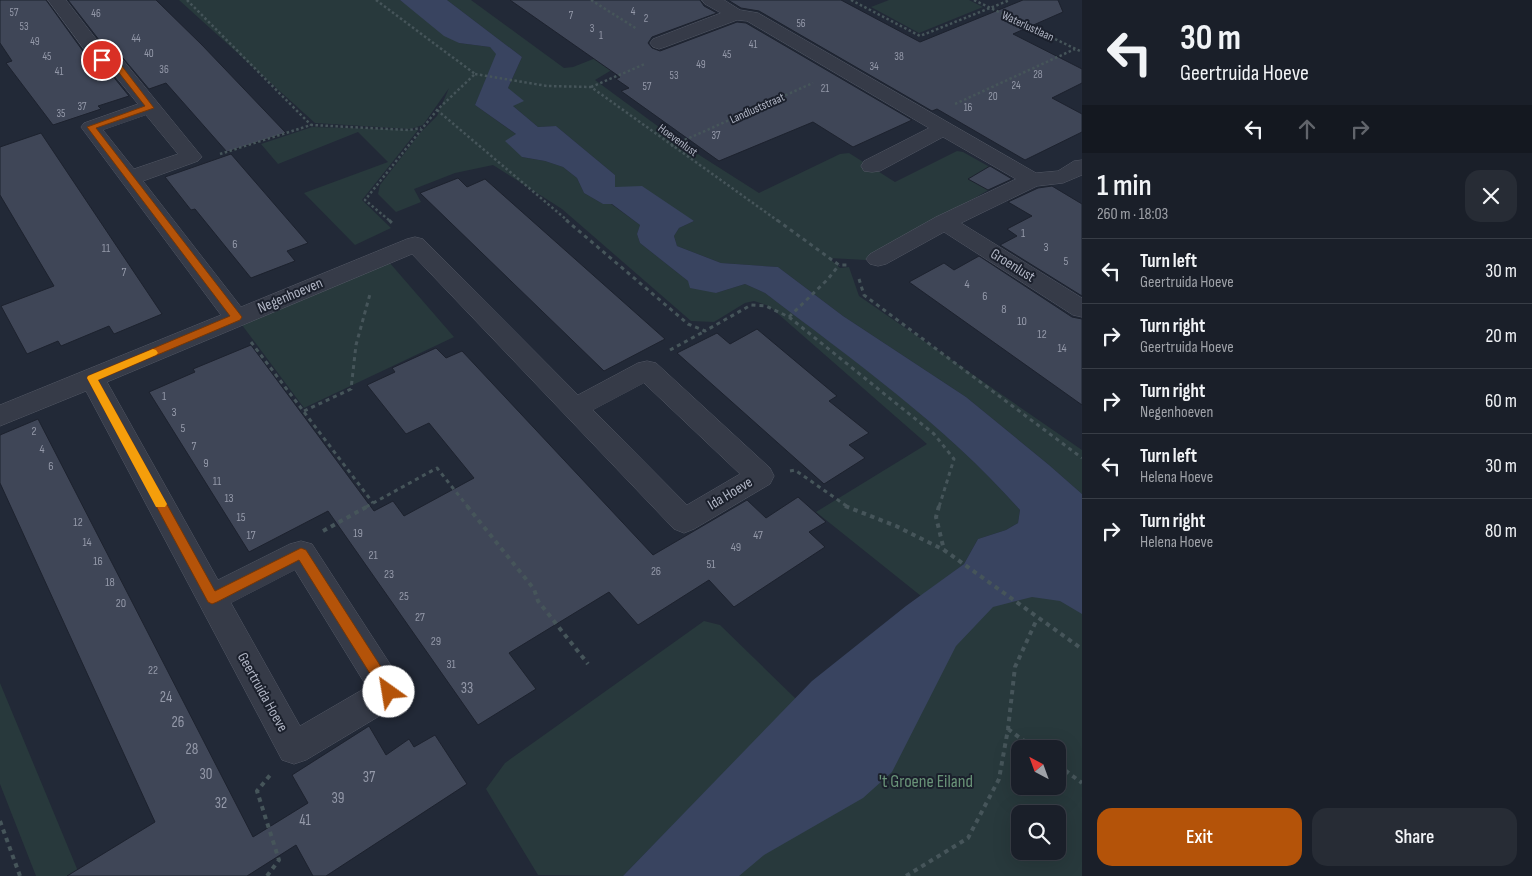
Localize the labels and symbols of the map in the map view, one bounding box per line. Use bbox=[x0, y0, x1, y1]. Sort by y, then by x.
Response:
house number: 4 bbox=[631, 5, 636, 18]
house number: 57 bbox=[10, 6, 19, 19]
house number: 46 bbox=[91, 7, 101, 20]
street label: Waterlustlaan bbox=[999, 8, 1056, 45]
house number: 7 bbox=[569, 9, 574, 22]
house number: 2 bbox=[644, 12, 649, 25]
house number: 56 bbox=[796, 17, 806, 30]
house number: 53 bbox=[19, 20, 29, 33]
house number: 3 bbox=[590, 22, 595, 35]
house number: 1 bbox=[599, 29, 603, 42]
house number: 44 bbox=[131, 32, 141, 45]
house number: 49 bbox=[30, 35, 40, 48]
house number: 41 bbox=[749, 38, 757, 51]
pin bbox=[81, 39, 123, 81]
house number: 40 bbox=[144, 47, 154, 60]
house number: 45 bbox=[722, 48, 732, 61]
house number: 45 bbox=[42, 50, 52, 63]
house number: 38 bbox=[894, 50, 904, 63]
house number: 49 bbox=[696, 58, 706, 71]
house number: 34 bbox=[869, 60, 879, 73]
house number: 36 bbox=[159, 63, 169, 76]
house number: 41 bbox=[55, 65, 63, 78]
house number: 28 bbox=[1033, 68, 1043, 81]
house number: 53 bbox=[669, 69, 679, 82]
house number: 24 bbox=[1011, 79, 1021, 92]
house number: 57 bbox=[643, 80, 652, 93]
house number: 21 bbox=[821, 82, 829, 95]
street label: Landluststraat bbox=[727, 90, 787, 127]
house number: 20 bbox=[988, 90, 998, 103]
house number: 37 bbox=[77, 100, 87, 113]
house number: 16 bbox=[964, 101, 973, 114]
house number: 35 bbox=[56, 107, 66, 120]
street label: Hoevenlust bbox=[655, 121, 701, 160]
house number: 37 bbox=[711, 129, 721, 142]
house number: 1 bbox=[1021, 226, 1026, 241]
house number: 6 bbox=[232, 237, 238, 252]
house number: 3 bbox=[1043, 240, 1049, 255]
house number: 11 bbox=[102, 241, 111, 256]
street label: Groenlust bbox=[987, 244, 1039, 287]
house number: 5 bbox=[1064, 254, 1069, 269]
house number: 7 bbox=[122, 265, 127, 280]
street label: Negenhoeven bbox=[255, 273, 326, 318]
house number: 4 bbox=[964, 277, 970, 292]
house number: 6 bbox=[982, 289, 988, 304]
house number: 8 bbox=[1001, 302, 1007, 317]
house number: 10 bbox=[1017, 314, 1027, 329]
house number: 12 bbox=[1037, 327, 1047, 342]
house number: 14 bbox=[1057, 341, 1067, 356]
house number: 1 bbox=[162, 389, 167, 404]
house number: 3 bbox=[171, 405, 177, 420]
house number: 5 bbox=[181, 421, 186, 436]
house number: 2 bbox=[32, 424, 37, 439]
house number: 7 bbox=[192, 439, 197, 454]
house number: 4 bbox=[39, 442, 45, 457]
house number: 9 bbox=[203, 456, 209, 471]
house number: 6 bbox=[48, 459, 54, 474]
street label: Ida Hoeve bbox=[704, 473, 756, 514]
house number: 11 bbox=[213, 474, 222, 489]
house number: 13 bbox=[224, 491, 234, 506]
house number: 15 bbox=[236, 510, 246, 525]
house number: 12 bbox=[73, 515, 83, 530]
house number: 19 bbox=[353, 526, 363, 541]
house number: 17 bbox=[247, 528, 256, 543]
house number: 47 bbox=[753, 528, 763, 543]
house number: 14 bbox=[82, 535, 92, 550]
house number: 49 bbox=[731, 540, 741, 555]
house number: 21 bbox=[368, 548, 378, 563]
house number: 16 bbox=[93, 554, 103, 569]
house number: 51 bbox=[706, 557, 716, 572]
house number: 26 bbox=[651, 564, 661, 579]
house number: 23 bbox=[384, 567, 394, 582]
house number: 18 bbox=[105, 575, 115, 590]
house number: 25 bbox=[399, 589, 409, 604]
house number: 20 bbox=[116, 596, 126, 611]
house number: 27 bbox=[415, 610, 425, 625]
house number: 29 bbox=[431, 634, 441, 649]
street label: Geertruida Hoeve bbox=[233, 649, 292, 735]
house number: 31 bbox=[446, 657, 456, 672]
house number: 22 bbox=[148, 663, 158, 678]
position arrow bbox=[362, 665, 414, 717]
house number: 33 bbox=[461, 679, 473, 698]
house number: 24 bbox=[160, 688, 172, 707]
house number: 26 bbox=[172, 713, 184, 732]
house number: 28 bbox=[186, 740, 198, 759]
north arrow bbox=[1011, 740, 1066, 795]
house number: 30 bbox=[200, 765, 212, 784]
house number: 37 bbox=[363, 768, 375, 787]
park label: 't Groene Eiland bbox=[879, 771, 973, 792]
house number: 39 bbox=[332, 789, 344, 808]
house number: 32 bbox=[215, 794, 227, 813]
house number: 41 bbox=[299, 811, 312, 830]

